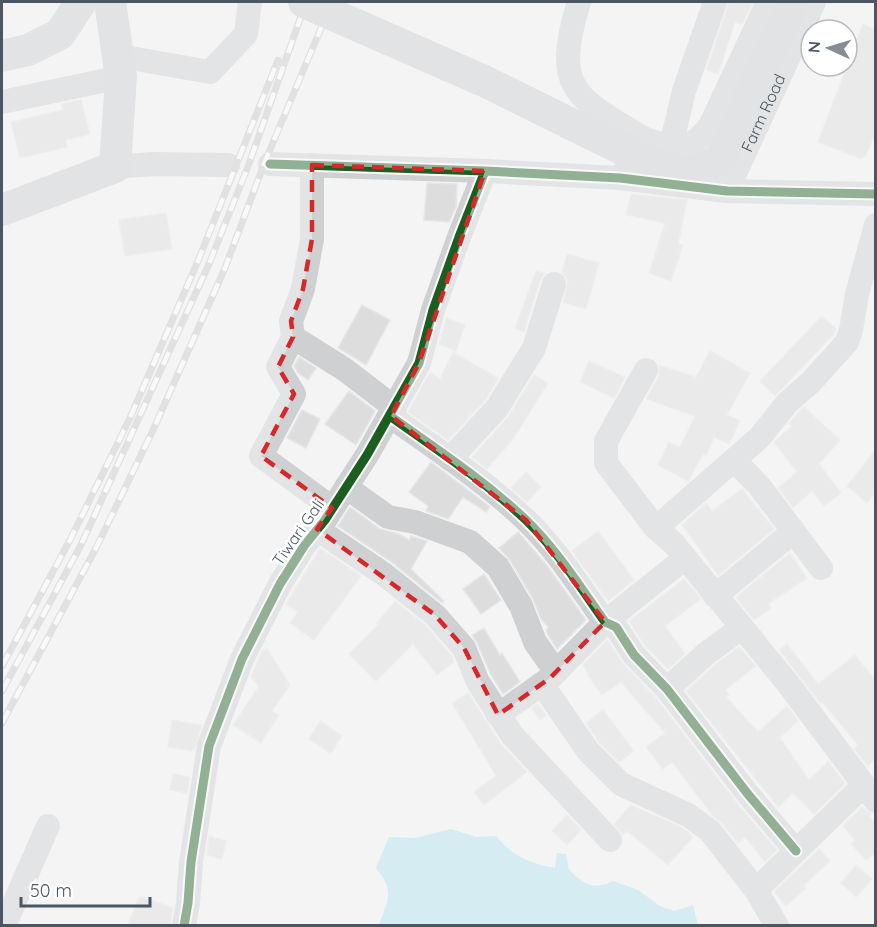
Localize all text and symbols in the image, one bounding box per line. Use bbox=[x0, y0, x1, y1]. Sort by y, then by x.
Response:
north arrow bbox=[799, 18, 859, 78]
text: N bbox=[804, 40, 824, 54]
street label: Farm Road bbox=[736, 71, 789, 155]
street label: Tiwari Gali bbox=[268, 495, 328, 569]
scale bar bbox=[21, 870, 150, 908]
text: 50 m bbox=[30, 879, 72, 902]

